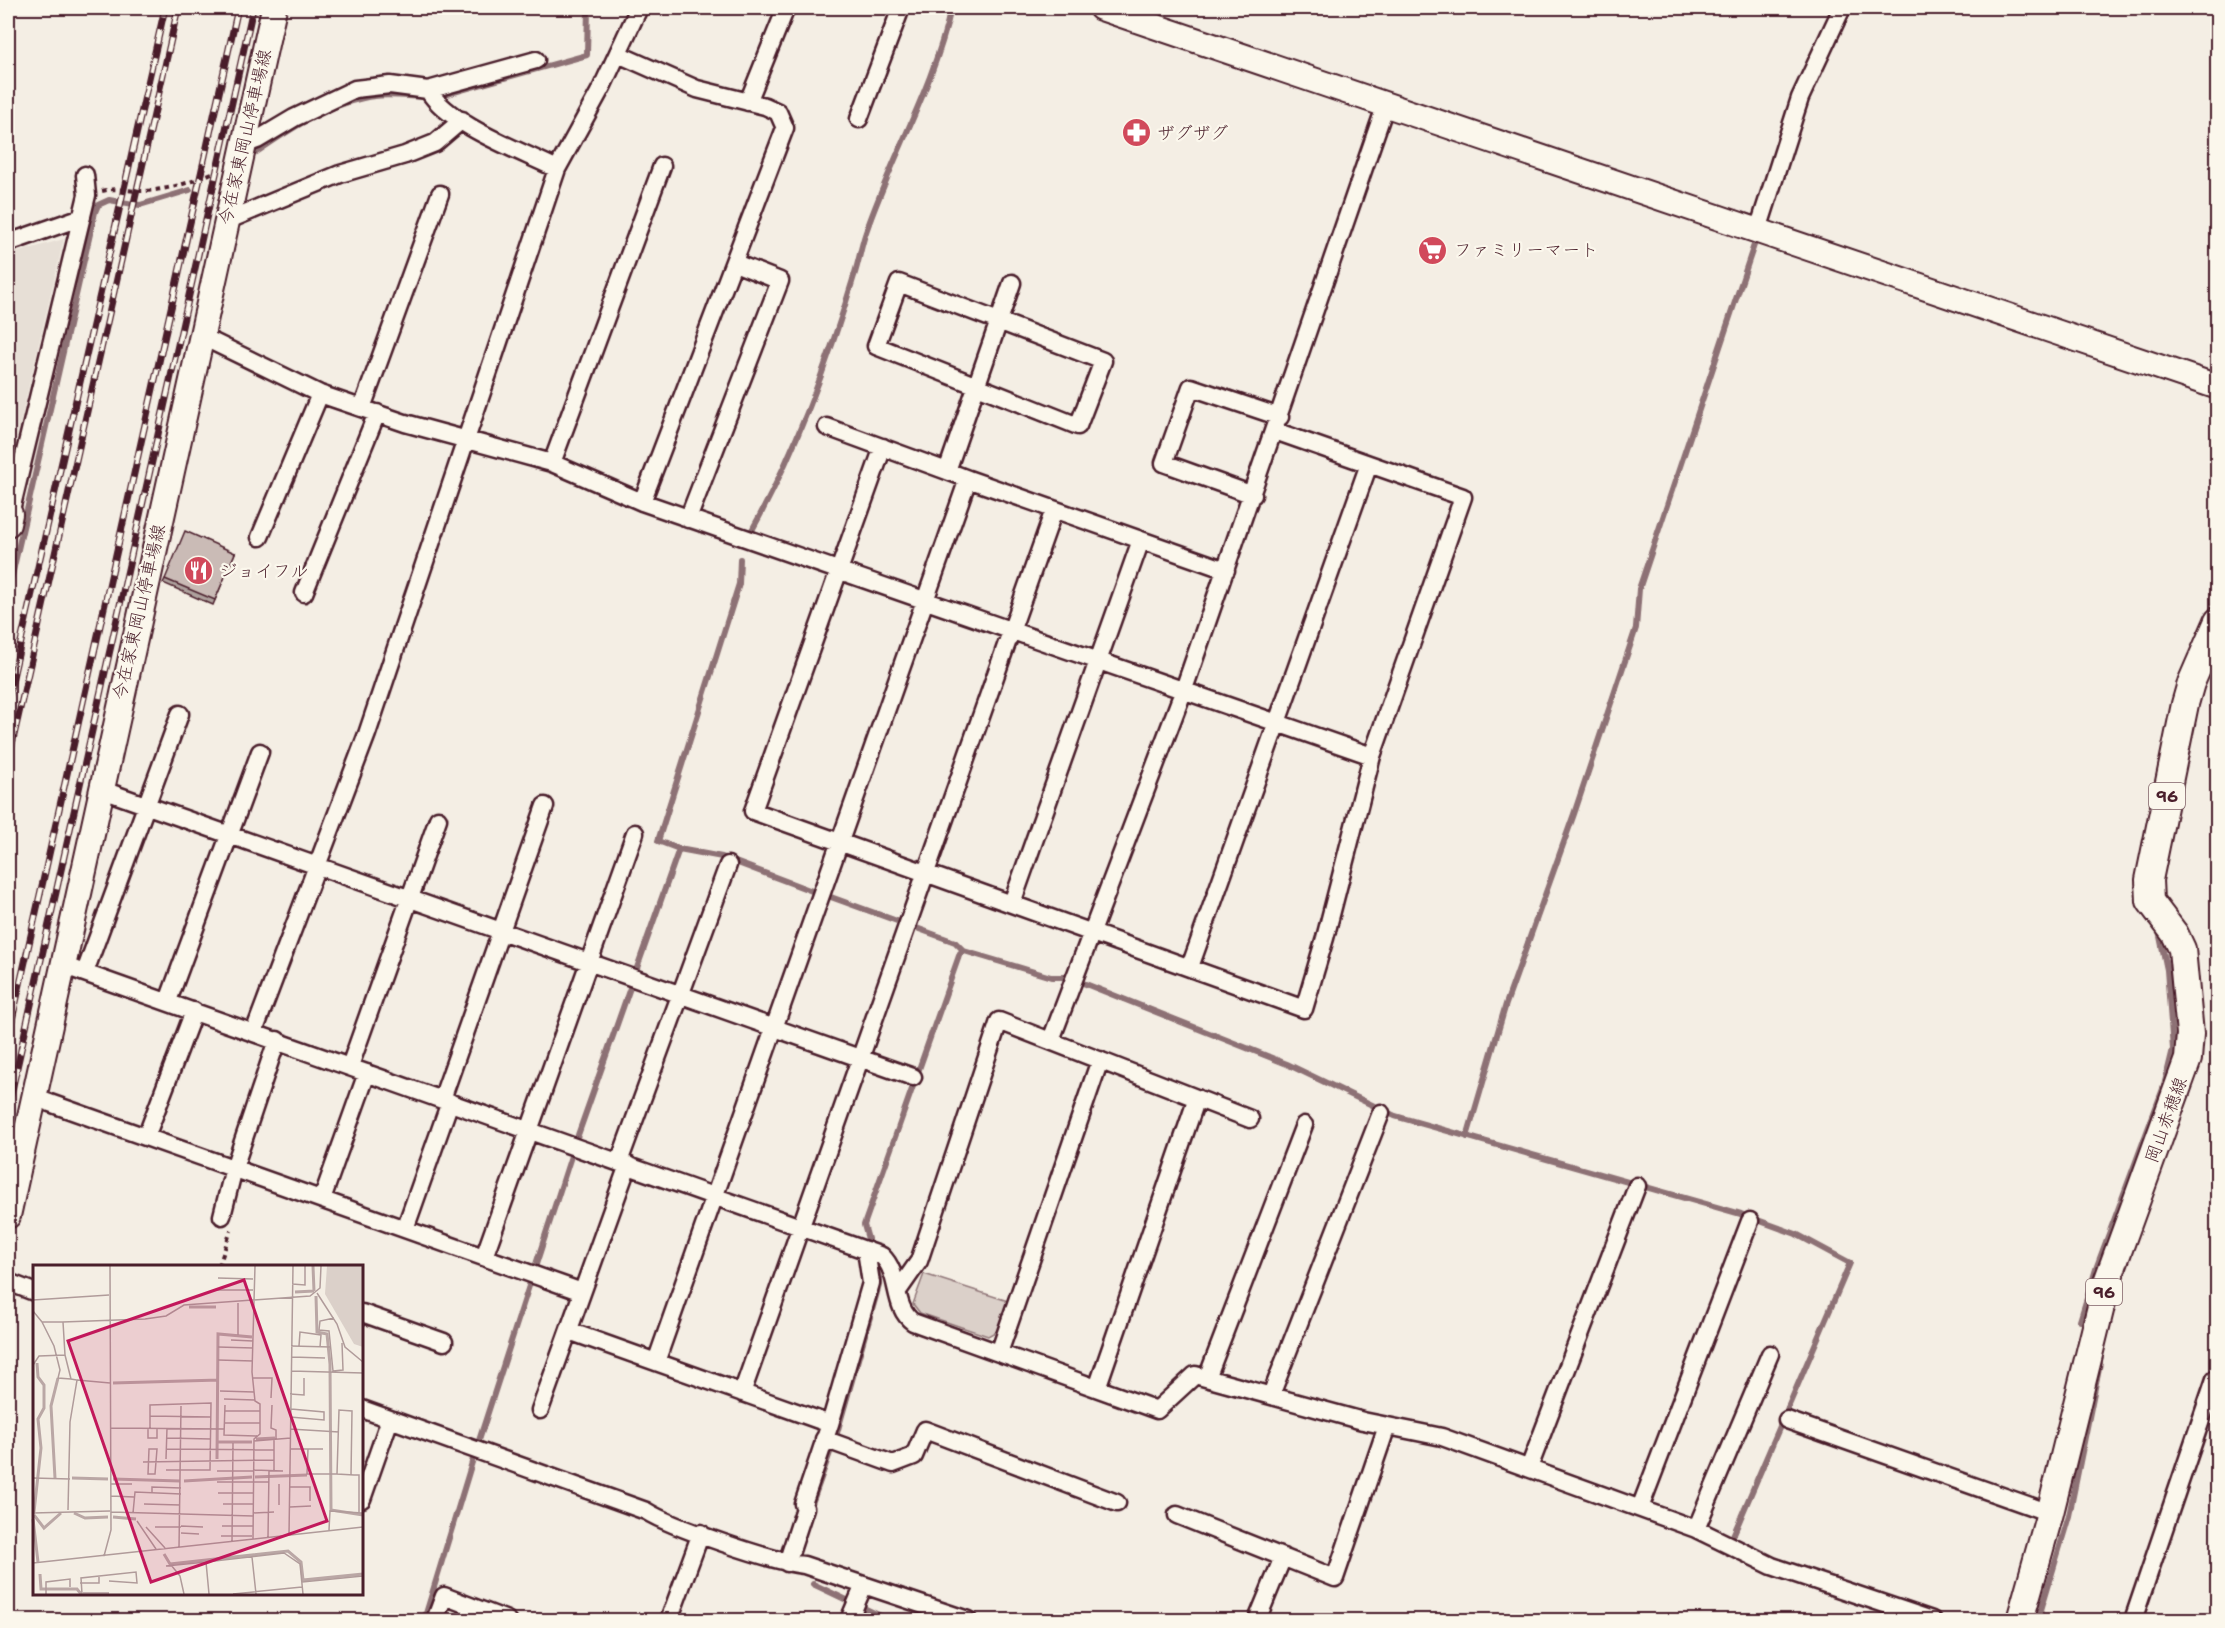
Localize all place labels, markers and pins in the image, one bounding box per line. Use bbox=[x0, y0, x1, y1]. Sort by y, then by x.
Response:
pharmacy icon: ザグザグ bbox=[1120, 117, 1152, 149]
place label: ザグザグ bbox=[1157, 121, 1228, 145]
supermarket icon: ファミリーマート bbox=[1417, 234, 1449, 266]
place label: ファミリーマート bbox=[1454, 238, 1598, 262]
restaurant icon: ジョイフル bbox=[182, 555, 214, 587]
place label: ジョイフル bbox=[219, 559, 308, 583]

